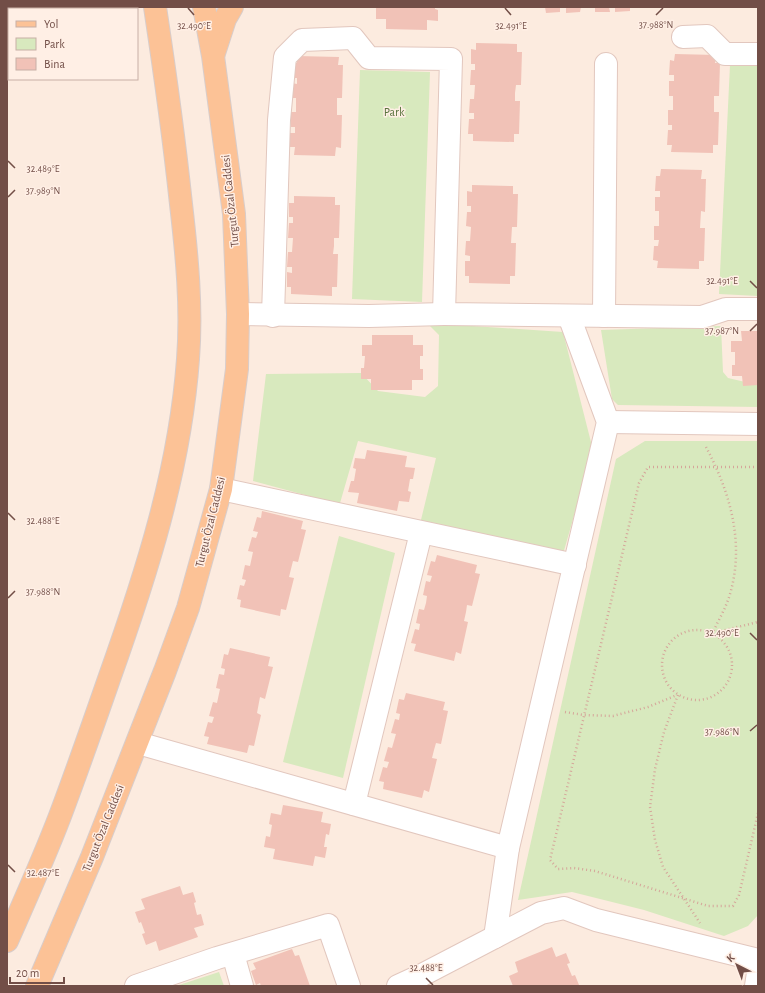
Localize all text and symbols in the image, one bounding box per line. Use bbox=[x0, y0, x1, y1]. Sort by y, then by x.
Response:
legend bbox=[8, 8, 138, 80]
text: Yol bbox=[44, 18, 58, 30]
text: 37.988°N bbox=[639, 20, 673, 30]
text: 32.490°E bbox=[177, 21, 211, 31]
text: 32.491°E bbox=[495, 21, 527, 31]
text: Park bbox=[44, 38, 65, 50]
text: Bina bbox=[44, 58, 66, 70]
park label: Park bbox=[384, 106, 405, 118]
street label: Turgut Özal Caddesi bbox=[218, 154, 241, 248]
text: 32.489°E bbox=[27, 164, 60, 174]
text: 37.989°N bbox=[26, 186, 60, 196]
text: 32.491°E bbox=[706, 276, 738, 286]
text: 37.987°N bbox=[705, 326, 739, 336]
street label: Turgut Özal Caddesi bbox=[192, 475, 227, 568]
text: 32.488°E bbox=[27, 516, 60, 526]
text: 37.988°N bbox=[26, 587, 60, 597]
text: 32.490°E bbox=[705, 628, 739, 638]
text: 37.986°N bbox=[705, 727, 739, 737]
street label: Turgut Özal Caddesi bbox=[79, 782, 126, 873]
text: 32.487°E bbox=[27, 868, 59, 878]
north arrow bbox=[717, 945, 757, 985]
text: K bbox=[725, 951, 737, 964]
scale bar bbox=[10, 959, 64, 985]
text: 32.488°E bbox=[410, 963, 443, 973]
text: 20 m bbox=[16, 967, 39, 979]

